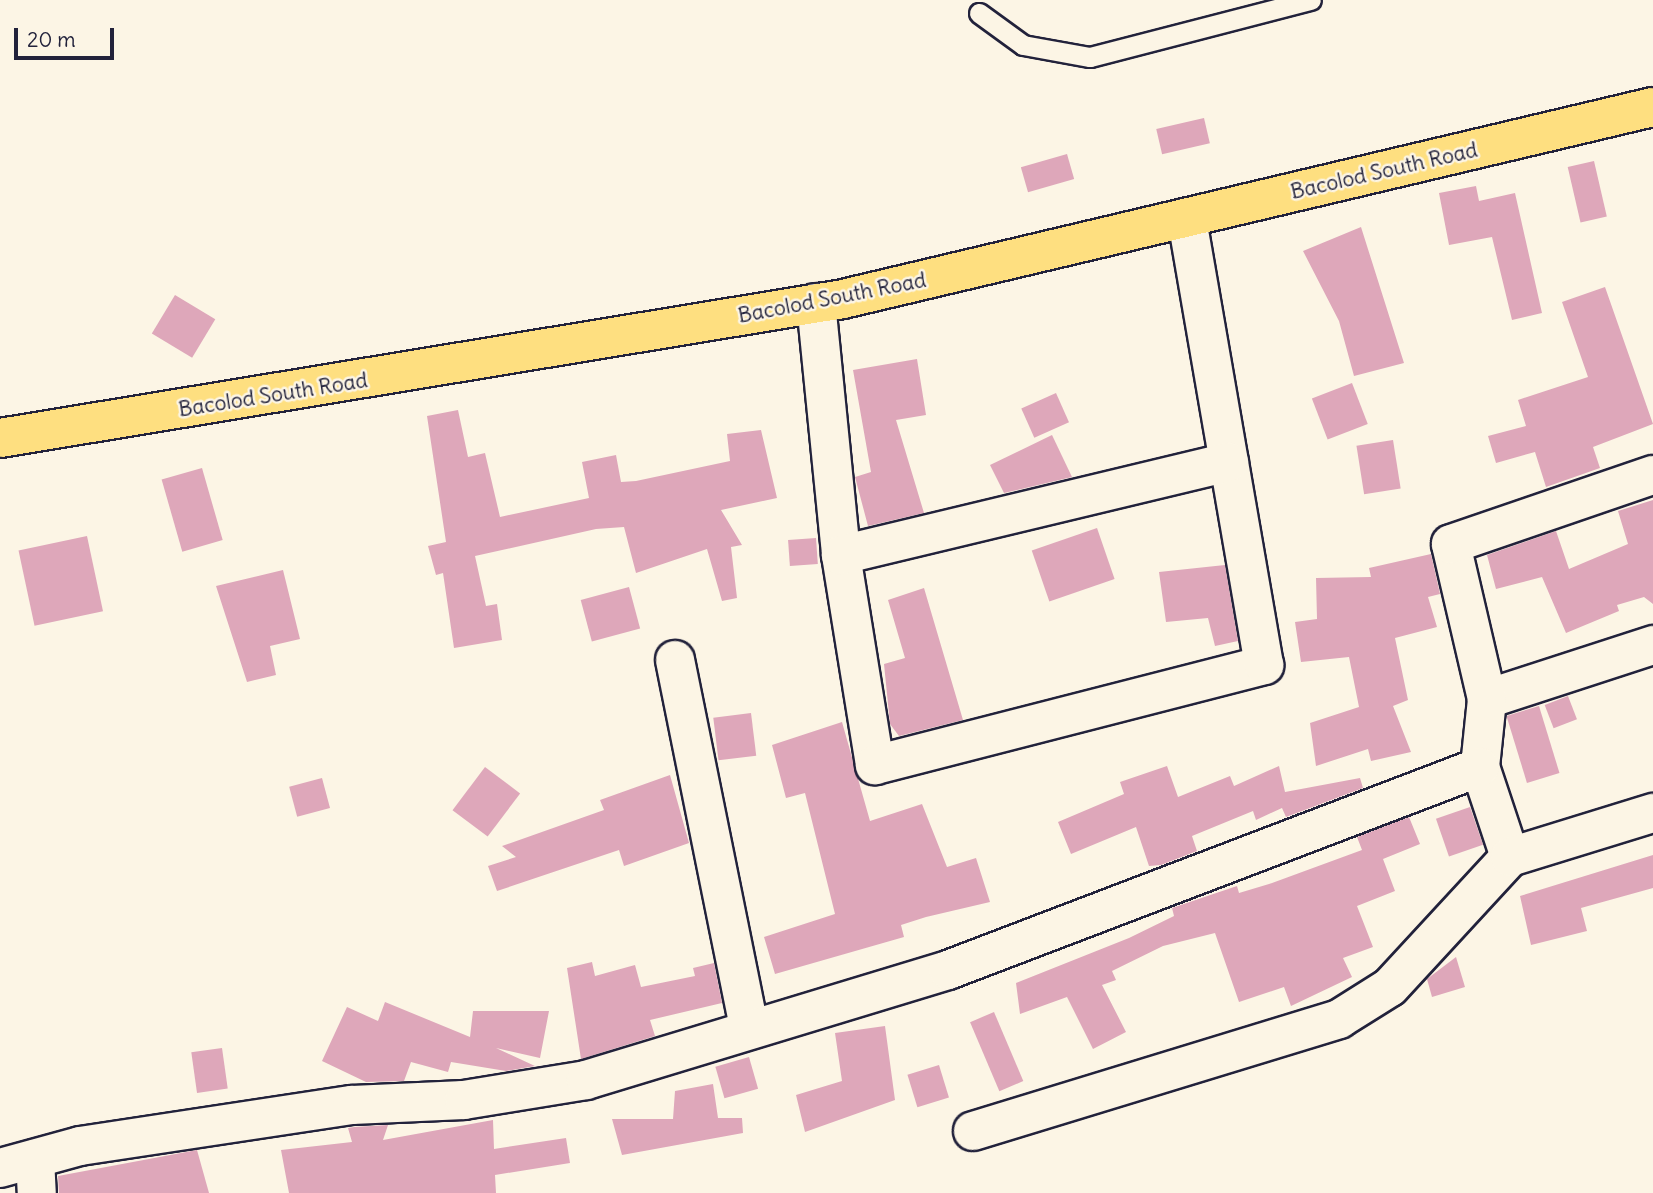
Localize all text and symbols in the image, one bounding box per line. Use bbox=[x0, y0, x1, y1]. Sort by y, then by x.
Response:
scale bar bbox=[18, 14, 117, 58]
text: 20 m bbox=[27, 26, 76, 53]
street label: Bacolod South Road bbox=[1288, 137, 1480, 205]
street label: Bacolod South Road bbox=[736, 267, 928, 329]
street label: Bacolod South Road bbox=[177, 368, 369, 422]

